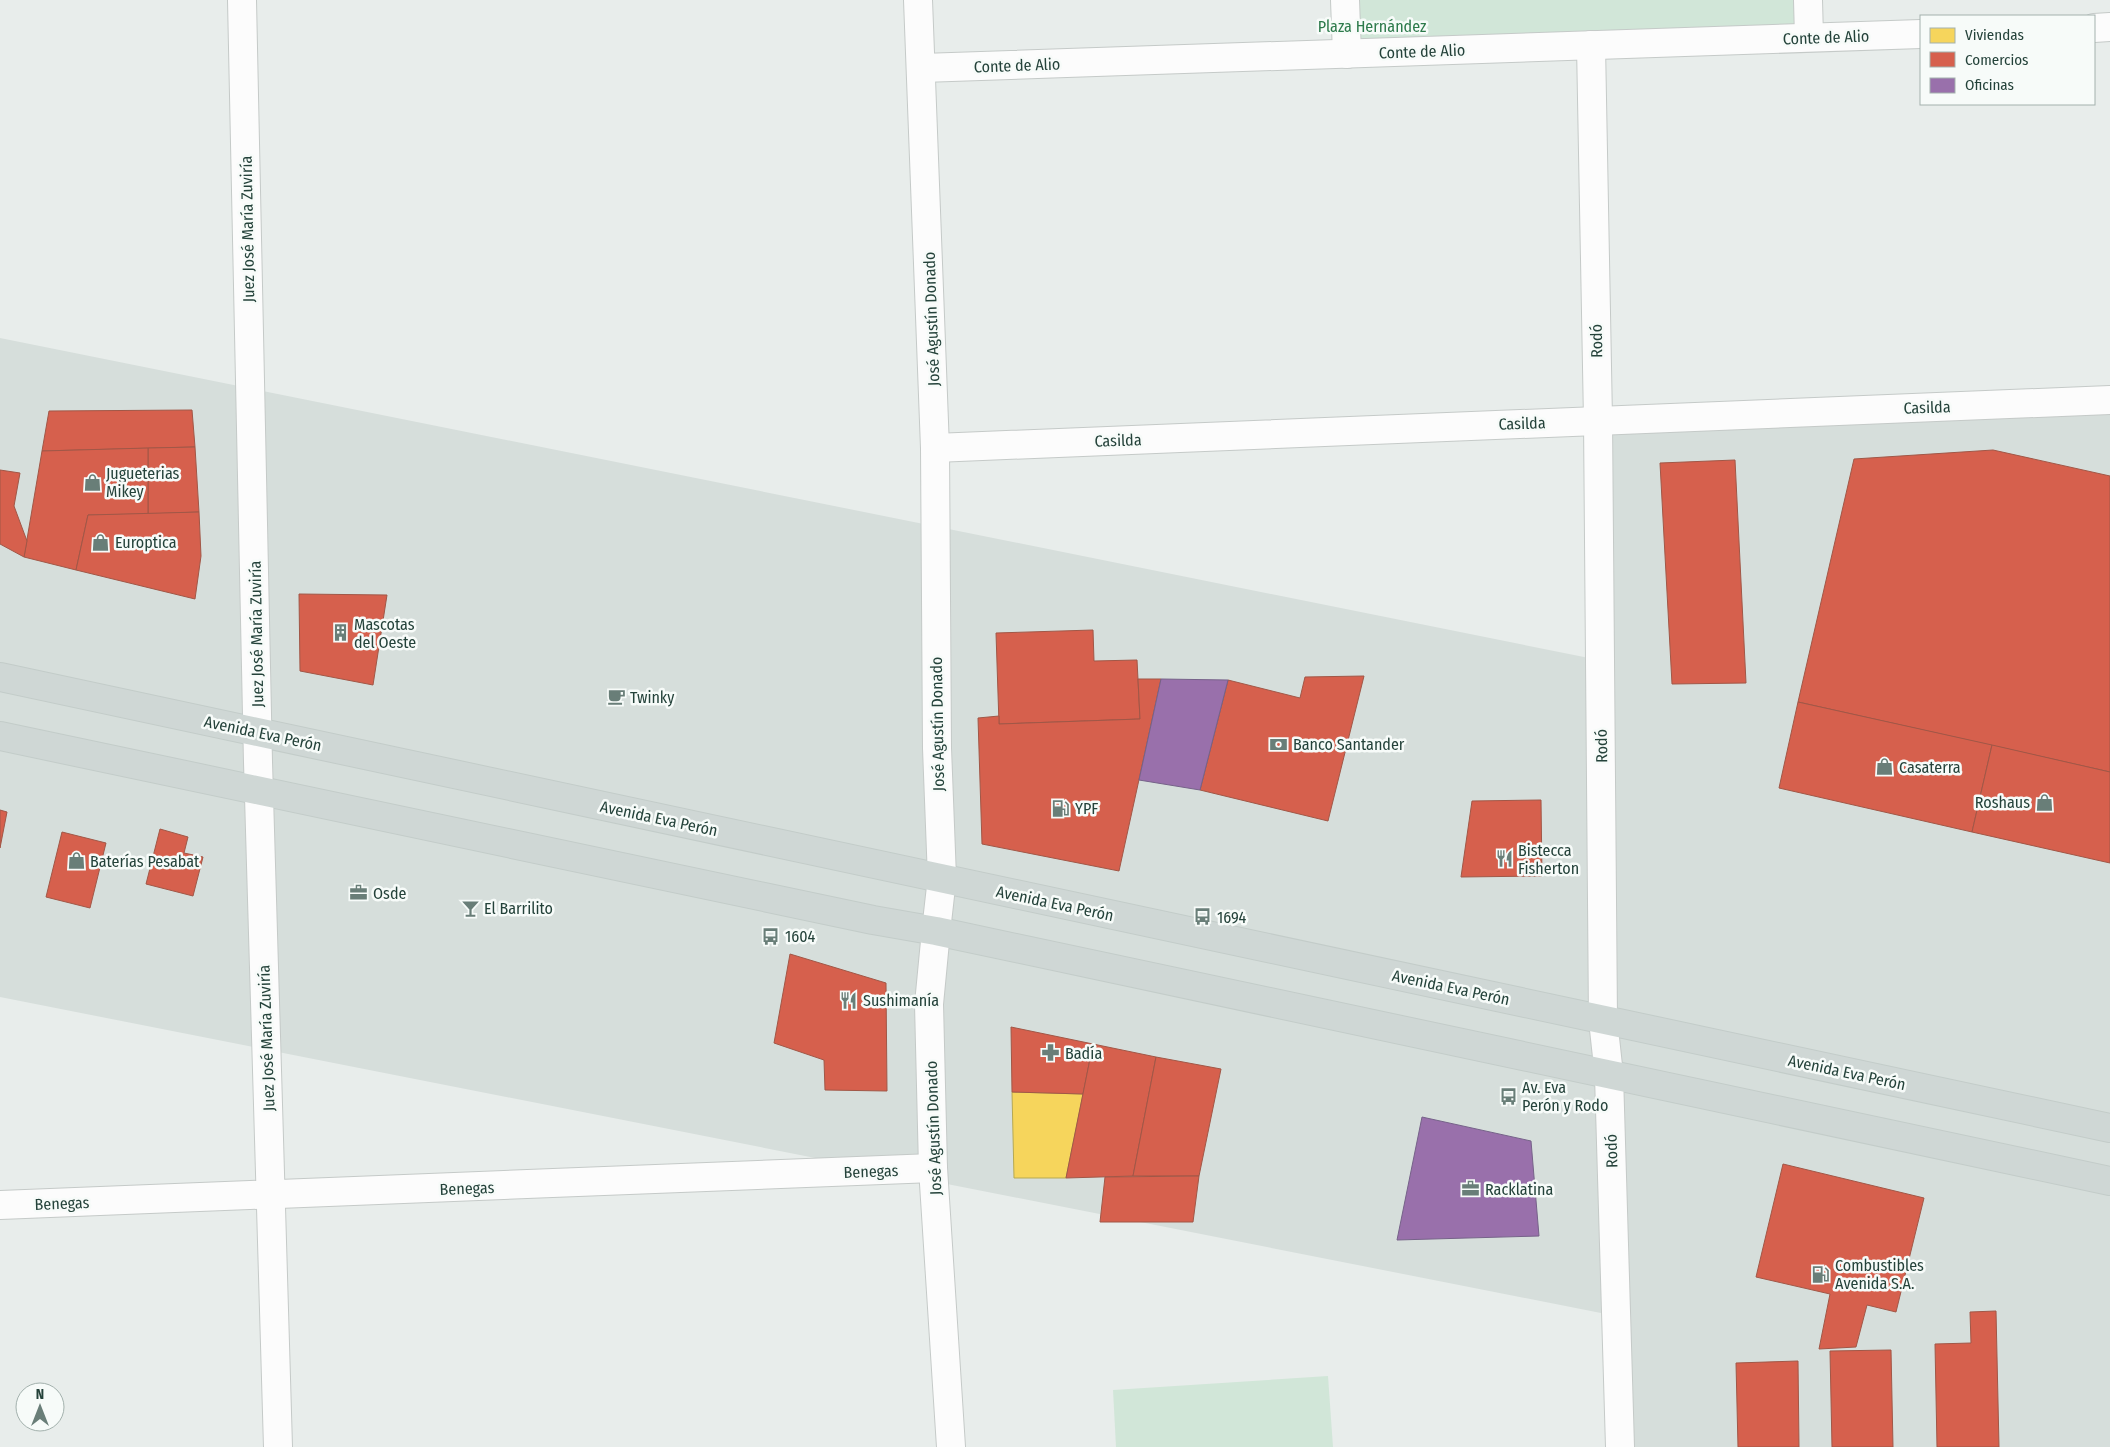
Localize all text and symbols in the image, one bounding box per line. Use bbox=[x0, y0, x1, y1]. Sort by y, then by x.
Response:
legend bbox=[1920, 15, 2095, 105]
park label: Plaza Hernández bbox=[1318, 17, 1426, 36]
street label: Conte de Alio bbox=[1782, 26, 1870, 49]
text: Viviendas bbox=[1965, 26, 2024, 44]
street label: Conte de Alio bbox=[1378, 40, 1466, 63]
text: Comercios bbox=[1965, 51, 2028, 69]
street label: Conte de Alio bbox=[973, 54, 1061, 77]
text: Oficinas bbox=[1965, 76, 2014, 94]
street label: Juez José María Zuviría bbox=[237, 155, 258, 302]
street label: José Agustín Donado bbox=[920, 251, 943, 387]
street label: Rodó bbox=[1587, 324, 1606, 358]
street label: Casilda bbox=[1903, 397, 1951, 418]
street label: Casilda bbox=[1498, 413, 1546, 434]
street label: Casilda bbox=[1094, 430, 1142, 451]
place label: Jugueterias Mikey bbox=[106, 464, 180, 501]
shop icon: Jugueterias Mikey bbox=[82, 472, 102, 492]
shop icon: Europtica bbox=[91, 532, 111, 552]
place label: Europtica bbox=[115, 533, 177, 552]
street label: Juez José María Zuviría bbox=[246, 560, 267, 707]
place label: Mascotas del Oeste bbox=[354, 615, 416, 652]
building icon: Mascotas del Oeste bbox=[330, 623, 350, 643]
street label: José Agustín Donado bbox=[927, 656, 948, 791]
cafe icon: Twinky bbox=[606, 687, 626, 707]
place label: Twinky bbox=[630, 688, 675, 707]
street label: Avenida Eva Perón bbox=[202, 712, 323, 755]
street label: Rodó bbox=[1592, 729, 1611, 763]
bank icon: Banco Santander bbox=[1269, 734, 1289, 754]
place label: Banco Santander bbox=[1293, 735, 1405, 754]
shop icon: Casaterra bbox=[1875, 757, 1895, 777]
place label: Casaterra bbox=[1899, 758, 1961, 777]
shop icon: Roshaus bbox=[2034, 792, 2054, 812]
place label: Roshaus bbox=[1975, 793, 2030, 812]
street label: Avenida Eva Perón bbox=[598, 797, 719, 840]
fuel station icon: YPF bbox=[1051, 798, 1071, 818]
place label: YPF bbox=[1075, 799, 1098, 818]
place label: Bistecca Fisherton bbox=[1518, 841, 1579, 878]
restaurant icon: Bistecca Fisherton bbox=[1494, 849, 1514, 869]
shop icon: Baterías Pesabat bbox=[66, 851, 86, 871]
place label: Baterías Pesabat bbox=[90, 852, 200, 871]
street label: Avenida Eva Perón bbox=[994, 882, 1115, 925]
office icon: Osde bbox=[349, 883, 369, 903]
place label: Osde bbox=[373, 884, 406, 903]
bar icon: El Barrilito bbox=[460, 898, 480, 918]
place label: El Barrilito bbox=[484, 899, 553, 918]
bus stop icon: 1694 bbox=[1193, 907, 1213, 927]
place label: 1694 bbox=[1217, 908, 1247, 927]
bus stop icon: 1604 bbox=[761, 926, 781, 946]
place label: 1604 bbox=[785, 927, 816, 946]
street label: Juez José María Zuviría bbox=[254, 964, 279, 1112]
street label: Avenida Eva Perón bbox=[1390, 966, 1511, 1009]
restaurant icon: Sushimanía bbox=[839, 990, 859, 1010]
place label: Sushimanía bbox=[863, 991, 939, 1010]
pharmacy icon: Badía bbox=[1041, 1043, 1061, 1063]
place label: Badía bbox=[1065, 1044, 1102, 1063]
street label: Avenida Eva Perón bbox=[1786, 1051, 1907, 1094]
street label: José Agustín Donado bbox=[922, 1060, 945, 1196]
place label: Av. Eva Perón y Rodo bbox=[1522, 1078, 1608, 1115]
bus stop icon: Av. Eva Perón y Rodo bbox=[1498, 1086, 1518, 1106]
street label: Rodó bbox=[1601, 1134, 1622, 1168]
street label: Benegas bbox=[843, 1161, 899, 1182]
street label: Benegas bbox=[439, 1178, 495, 1199]
office icon: Racklatina bbox=[1461, 1179, 1481, 1199]
place label: Racklatina bbox=[1485, 1180, 1553, 1199]
street label: Benegas bbox=[34, 1193, 90, 1214]
place label: Combustibles Avenida S.A. bbox=[1835, 1256, 1924, 1293]
fuel station icon: Combustibles Avenida S.A. bbox=[1811, 1264, 1831, 1284]
north arrow bbox=[15, 1382, 65, 1432]
text: N bbox=[36, 1386, 44, 1403]

